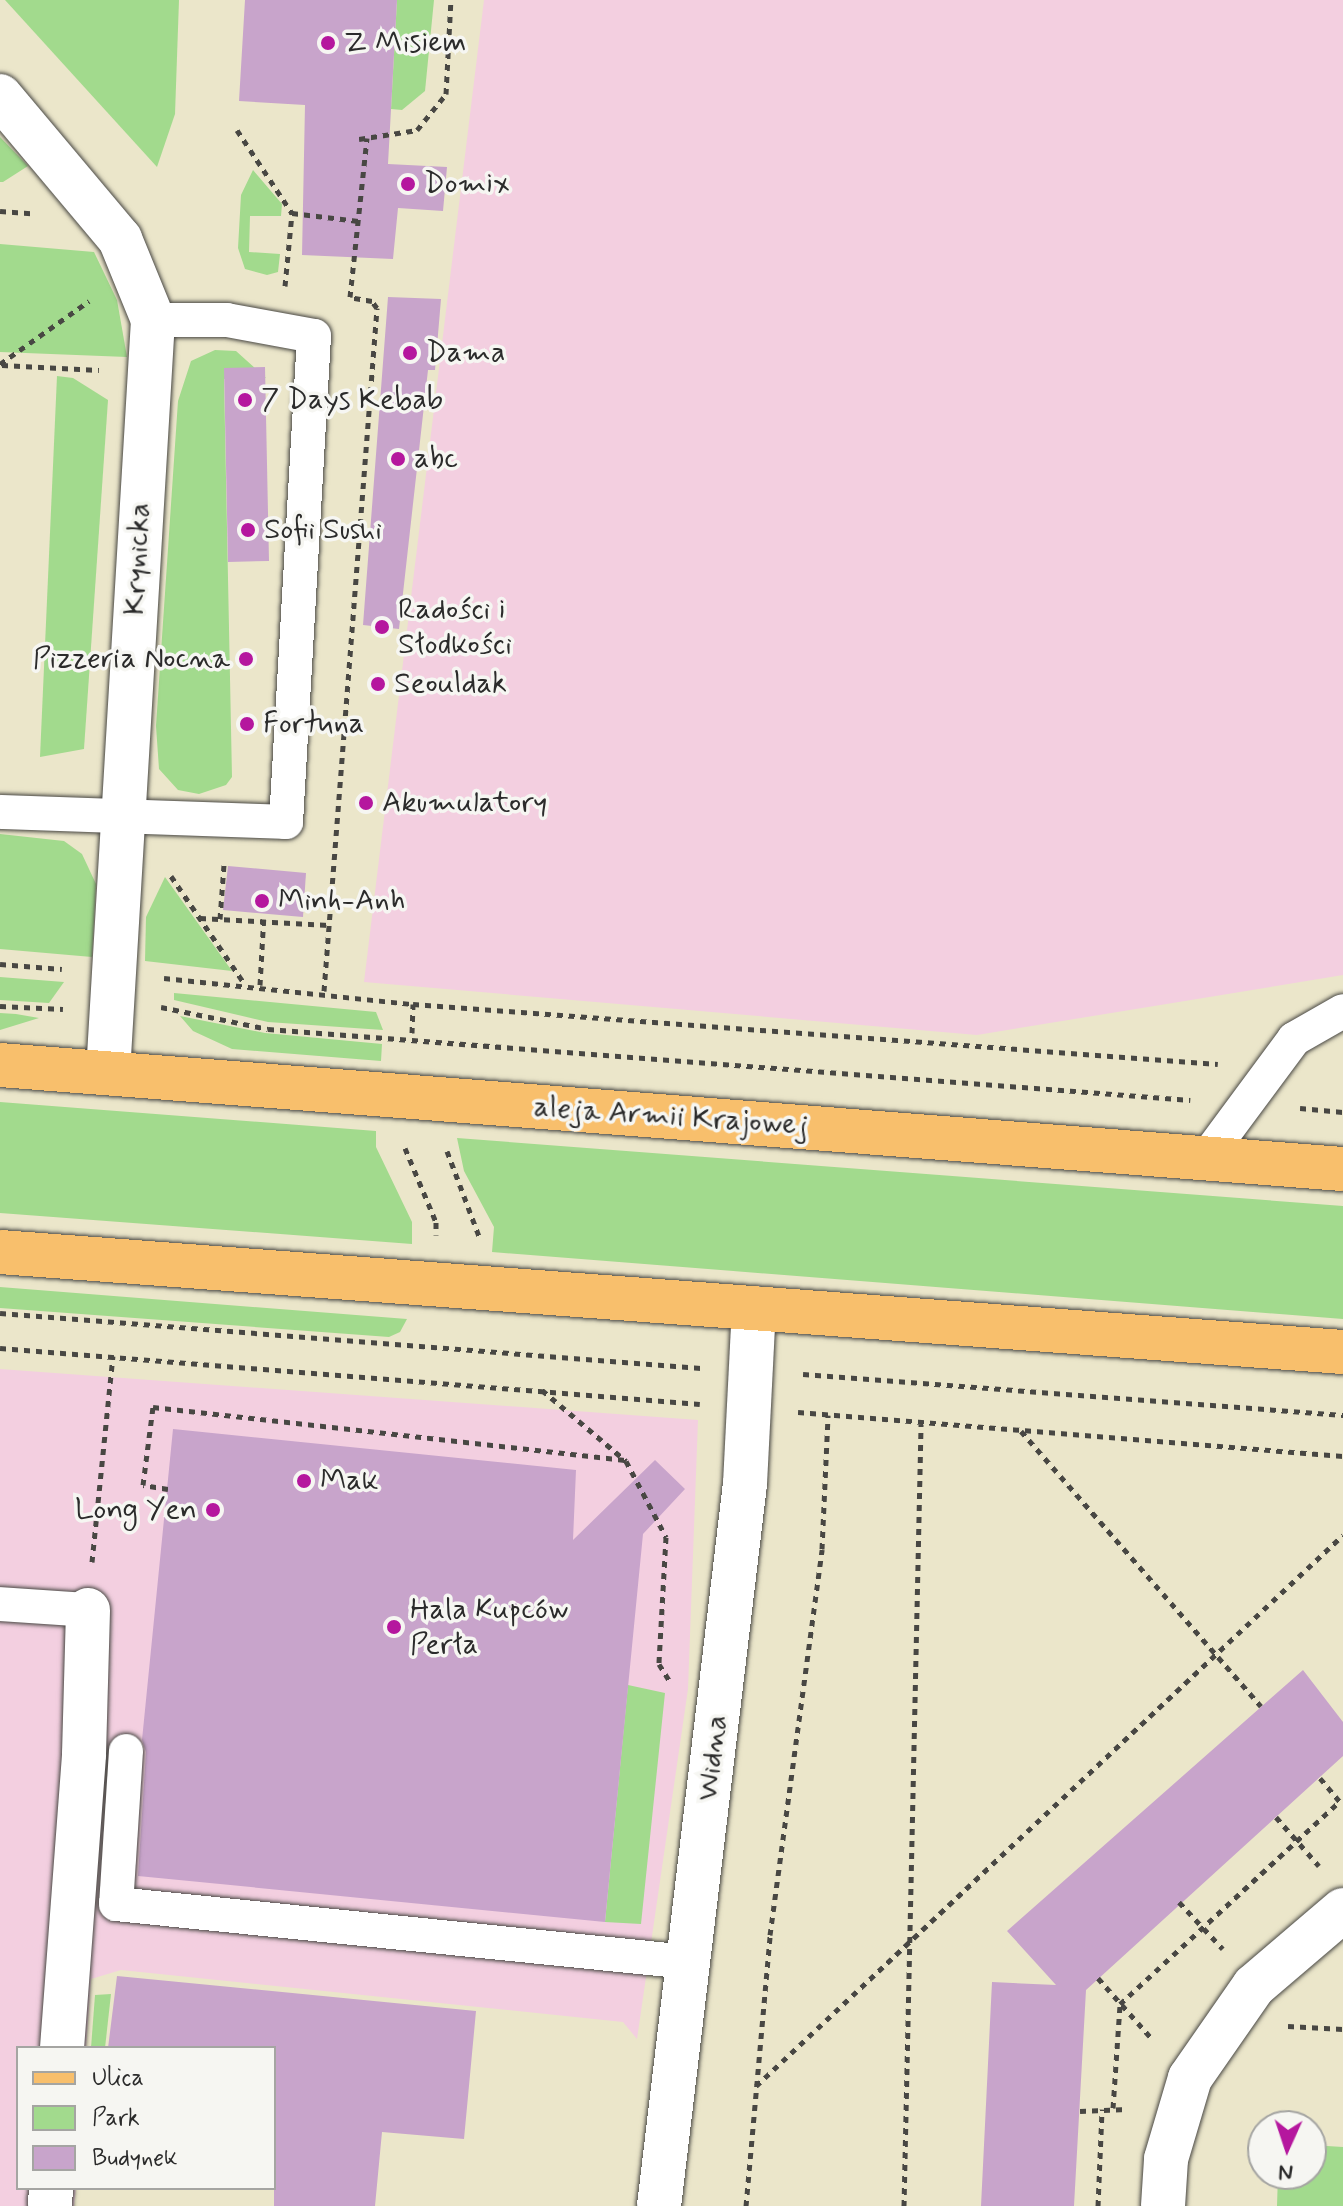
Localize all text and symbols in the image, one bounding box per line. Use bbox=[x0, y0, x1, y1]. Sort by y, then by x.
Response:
place label: Z Misiem bbox=[344, 25, 475, 61]
marker: Z Misiem bbox=[319, 34, 337, 52]
place label: Domix bbox=[424, 166, 510, 202]
marker: Domix bbox=[399, 175, 417, 193]
place label: Dama bbox=[426, 335, 505, 371]
marker: Dama bbox=[401, 344, 419, 362]
place label: 7 Days Kebab bbox=[261, 382, 443, 418]
marker: 7 Days Kebab bbox=[236, 391, 254, 409]
place label: abc bbox=[414, 441, 458, 477]
marker: abc bbox=[389, 450, 407, 468]
street label: Krynicka bbox=[117, 502, 159, 616]
place label: Sofii Sushi bbox=[264, 512, 385, 548]
marker: Sofii Sushi bbox=[239, 521, 257, 539]
place label: Radości i Słodkości bbox=[398, 592, 512, 662]
marker: Radości i Słodkości bbox=[373, 618, 391, 636]
place label: Pizzeria Nocna bbox=[35, 641, 230, 677]
marker: Pizzeria Nocna bbox=[237, 650, 255, 668]
place label: Seouldak bbox=[394, 666, 507, 702]
marker: Seouldak bbox=[369, 675, 387, 693]
place label: Fortuna bbox=[263, 706, 364, 742]
marker: Fortuna bbox=[238, 715, 256, 733]
place label: Akumulatory bbox=[382, 785, 547, 821]
marker: Akumulatory bbox=[357, 794, 375, 812]
place label: Minh-Anh bbox=[278, 883, 405, 919]
marker: Minh-Anh bbox=[253, 892, 271, 910]
street label: aleja Armii Krajowej bbox=[533, 1089, 809, 1145]
place label: Mak bbox=[320, 1463, 379, 1499]
marker: Mak bbox=[295, 1472, 313, 1490]
place label: Long Yen bbox=[75, 1492, 197, 1528]
marker: Long Yen bbox=[204, 1501, 222, 1519]
place label: Hala Kupców Perła bbox=[410, 1592, 568, 1662]
marker: Hala Kupców Perła bbox=[385, 1618, 403, 1636]
street label: Widna bbox=[690, 1713, 736, 1803]
legend bbox=[16, 2046, 276, 2190]
text: Ulica bbox=[92, 2063, 144, 2094]
text: Park bbox=[92, 2103, 140, 2134]
north arrow bbox=[1247, 2110, 1327, 2190]
text: Budynek bbox=[92, 2143, 178, 2174]
text: N bbox=[1278, 2158, 1294, 2186]

